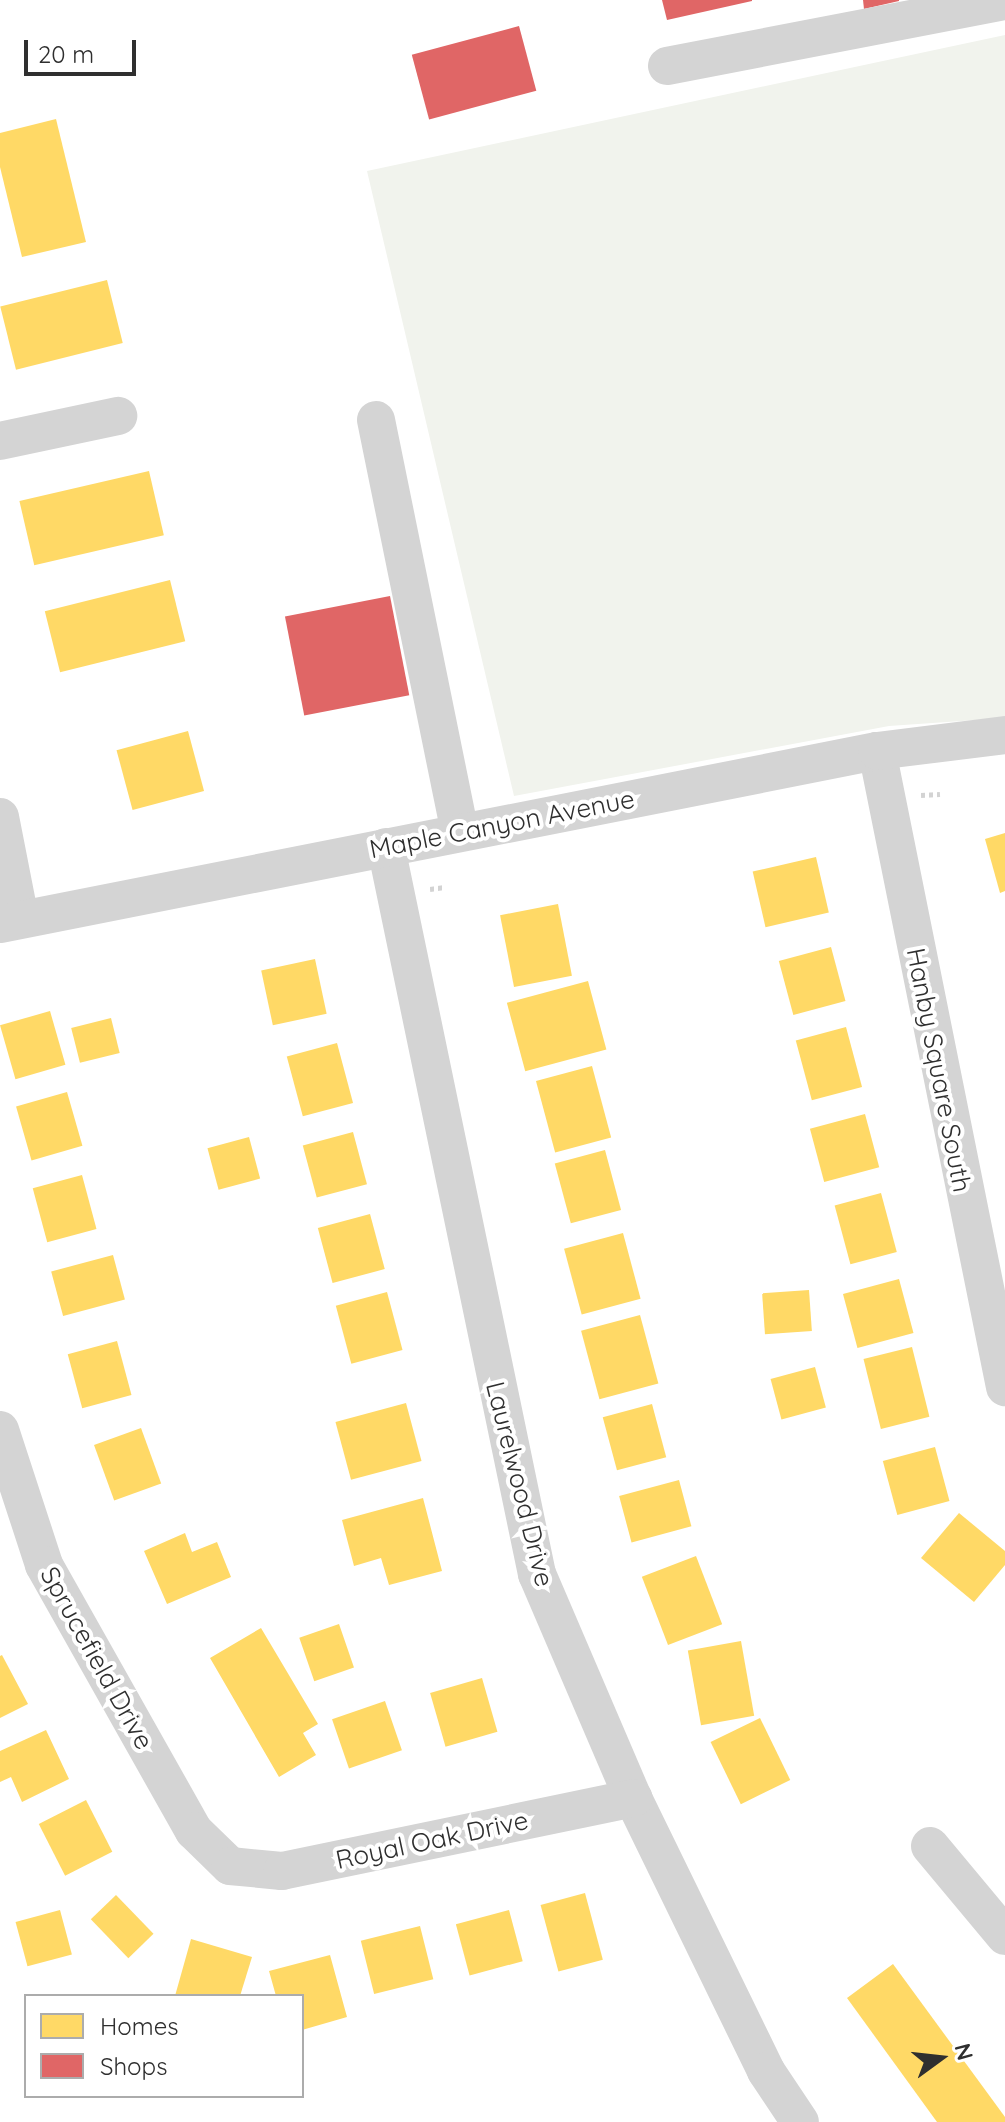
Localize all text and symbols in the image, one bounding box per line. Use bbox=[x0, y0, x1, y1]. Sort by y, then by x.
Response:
scale bar bbox=[28, 24, 140, 74]
text: 20 m bbox=[38, 39, 94, 69]
street label: Maple Canyon Avenue bbox=[367, 783, 637, 865]
street label: Hanby Square South bbox=[900, 945, 978, 1195]
street label: Laurelwood Drive bbox=[479, 1378, 561, 1590]
street label: Sprucefield Drive bbox=[34, 1561, 160, 1755]
street label: Royal Oak Drive bbox=[333, 1804, 531, 1876]
legend bbox=[24, 1994, 304, 2098]
text: Homes bbox=[100, 2011, 178, 2041]
north arrow bbox=[901, 2018, 981, 2098]
text: N bbox=[949, 2040, 980, 2063]
text: Shops bbox=[100, 2051, 167, 2081]

